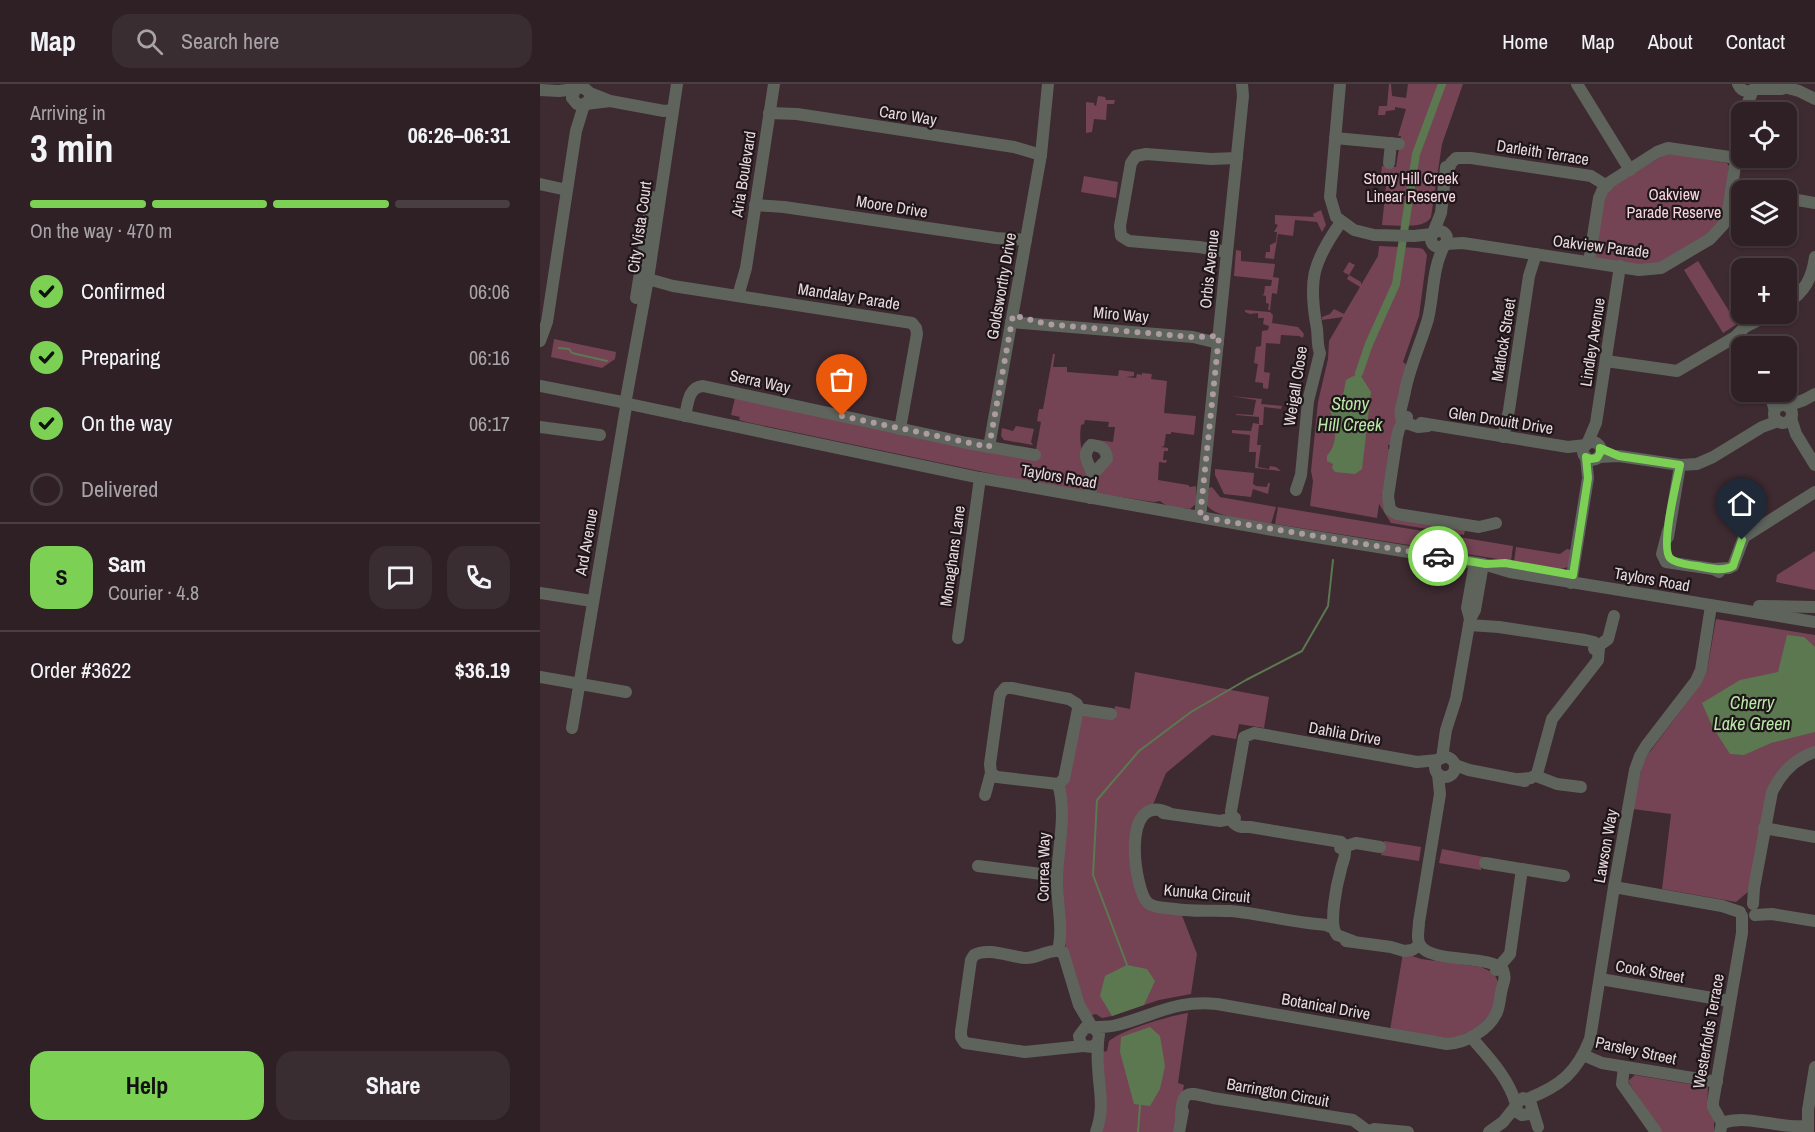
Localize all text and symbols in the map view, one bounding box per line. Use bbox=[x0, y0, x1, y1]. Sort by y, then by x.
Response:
search box bbox=[112, 14, 532, 68]
text: Map bbox=[30, 22, 76, 60]
icon: search bbox=[133, 25, 166, 58]
text: Search here bbox=[181, 26, 279, 56]
text: Home bbox=[1502, 27, 1548, 56]
text: Map bbox=[1581, 27, 1615, 56]
text: About bbox=[1648, 27, 1693, 56]
text: Contact bbox=[1726, 27, 1785, 56]
text: Arriving in bbox=[30, 99, 106, 126]
street label: Caro Way bbox=[878, 100, 939, 130]
map controls bbox=[1731, 102, 1797, 402]
button: locate bbox=[1731, 102, 1797, 168]
text: 06:26–06:31 bbox=[408, 120, 510, 150]
text: 3 min bbox=[30, 122, 114, 174]
street label: Aria Boulevard bbox=[725, 129, 761, 220]
street label: Darleith Terrace bbox=[1495, 134, 1591, 170]
park label: Stony Hill Creek Linear Reserve bbox=[1364, 167, 1459, 207]
street label: City Vista Court bbox=[622, 179, 656, 274]
button: layers bbox=[1731, 180, 1797, 246]
park label: Oakview Parade Reserve bbox=[1627, 183, 1721, 223]
street label: Moore Drive bbox=[855, 189, 929, 223]
text: On the way · 470 m bbox=[30, 217, 172, 244]
street label: Orbis Avenue bbox=[1194, 228, 1224, 310]
street label: Oakview Parade bbox=[1552, 229, 1650, 263]
street label: Goldsworthy Drive bbox=[981, 231, 1021, 341]
button: + bbox=[1731, 258, 1797, 324]
icon: check bbox=[30, 275, 63, 308]
text: Confirmed bbox=[81, 276, 165, 306]
street label: Mandalay Parade bbox=[796, 277, 902, 315]
text: 06:06 bbox=[469, 278, 510, 305]
street label: Lindley Avenue bbox=[1574, 296, 1610, 388]
street label: Matlock Street bbox=[1486, 297, 1520, 383]
street label: Miro Way bbox=[1092, 301, 1150, 327]
button: − bbox=[1731, 336, 1797, 402]
icon: check bbox=[30, 341, 63, 374]
text: Preparing bbox=[81, 342, 160, 372]
text: 06:16 bbox=[469, 344, 510, 371]
street label: Weigall Close bbox=[1278, 344, 1312, 428]
pin bbox=[816, 354, 867, 416]
icon: bag bbox=[825, 363, 858, 396]
street label: Serra Way bbox=[728, 364, 793, 398]
water label: Stony Hill Creek bbox=[1318, 391, 1383, 437]
street label: Glen Drouitt Drive bbox=[1447, 401, 1555, 439]
icon: check bbox=[30, 407, 63, 440]
text: On the way bbox=[81, 408, 172, 438]
text: 06:17 bbox=[469, 410, 510, 437]
street label: Taylors Road bbox=[1019, 458, 1099, 494]
text: Delivered bbox=[81, 474, 158, 504]
pin bbox=[1716, 478, 1767, 540]
icon: home bbox=[1725, 487, 1758, 520]
street label: Monaghans Lane bbox=[934, 504, 970, 608]
street label: Ard Avenue bbox=[569, 507, 603, 578]
courier bbox=[1408, 526, 1468, 586]
icon: car bbox=[1422, 540, 1455, 573]
button: chat bbox=[369, 546, 432, 609]
button: phone bbox=[447, 546, 510, 609]
text: Sam bbox=[108, 549, 146, 579]
street label: Taylors Road bbox=[1612, 561, 1692, 597]
text: S bbox=[55, 562, 68, 592]
text: Courier · 4.8 bbox=[108, 579, 199, 606]
text: Order #3622 bbox=[30, 655, 131, 685]
text: $36.19 bbox=[455, 655, 510, 685]
water label: Cherry Lake Green bbox=[1713, 690, 1791, 736]
street label: Dahlia Drive bbox=[1307, 716, 1383, 750]
street label: Lawson Way bbox=[1588, 807, 1622, 885]
street label: Correa Way bbox=[1031, 832, 1055, 902]
street label: Kunuka Circuit bbox=[1163, 878, 1252, 908]
street label: Cook Street bbox=[1614, 954, 1686, 988]
street label: Westerfolds Terrace bbox=[1687, 972, 1729, 1090]
street label: Botanical Drive bbox=[1280, 987, 1372, 1025]
street label: Parsley Street bbox=[1593, 1031, 1679, 1069]
button: Help bbox=[30, 1051, 264, 1120]
button: Share bbox=[276, 1051, 510, 1120]
street label: Barrington Circuit bbox=[1225, 1072, 1331, 1112]

